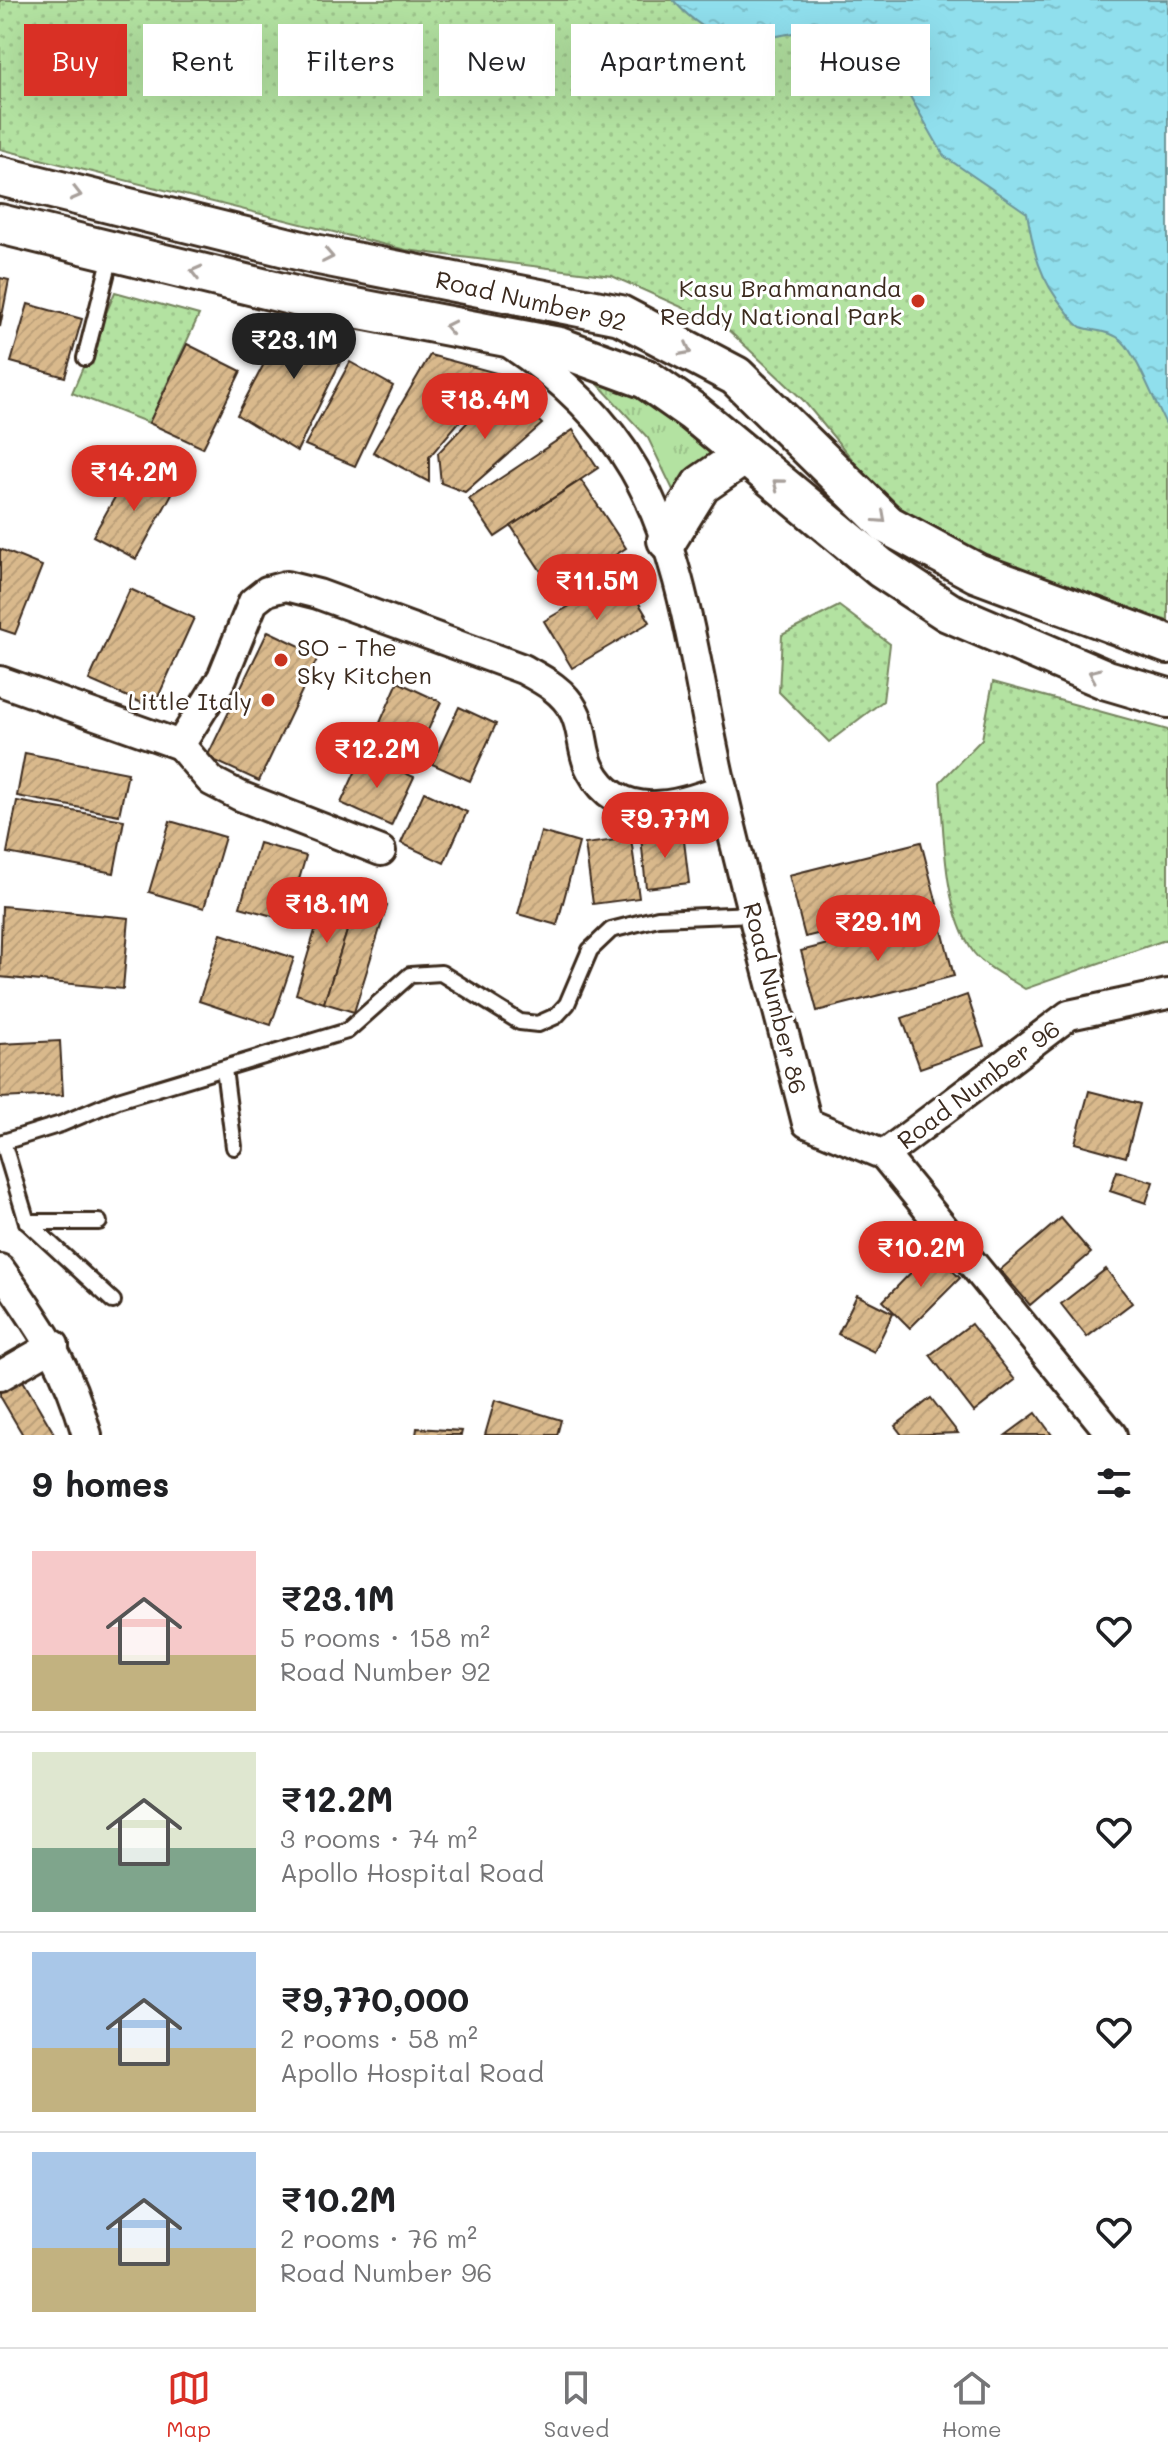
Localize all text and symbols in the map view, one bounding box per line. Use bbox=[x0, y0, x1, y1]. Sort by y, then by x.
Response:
chip: Buy bbox=[24, 24, 127, 96]
chip: Rent bbox=[143, 24, 262, 96]
chip: Filters bbox=[278, 24, 423, 96]
chip: New bbox=[439, 24, 555, 96]
chip: Apartment bbox=[571, 24, 775, 96]
chip: House bbox=[791, 24, 930, 96]
one-way arrow bbox=[68, 185, 82, 202]
one-way arrow bbox=[321, 247, 335, 264]
street label: Road Number 92 bbox=[433, 263, 629, 337]
one-way arrow bbox=[189, 264, 203, 281]
place label: Kasu Brahmananda Reddy National Park bbox=[660, 272, 902, 331]
marker: Kasu Brahmananda Reddy National Park bbox=[909, 292, 927, 310]
pin: ₹23.1M bbox=[229, 313, 359, 381]
one-way arrow bbox=[444, 319, 457, 336]
text: ₹23.1M bbox=[250, 322, 338, 356]
one-way arrow bbox=[677, 340, 692, 355]
pin: ₹18.4M bbox=[420, 373, 550, 441]
text: ₹18.4M bbox=[440, 382, 530, 416]
pin: ₹14.2M bbox=[69, 445, 199, 513]
text: ₹14.2M bbox=[90, 454, 178, 488]
one-way arrow bbox=[772, 479, 787, 493]
one-way arrow bbox=[872, 508, 887, 523]
pin: ₹11.5M bbox=[532, 554, 662, 622]
text: ₹11.5M bbox=[555, 563, 639, 597]
place label: SO - The Sky Kitchen bbox=[297, 631, 432, 690]
marker: SO - The Sky Kitchen bbox=[272, 651, 290, 669]
one-way arrow bbox=[1088, 668, 1102, 684]
place label: Little Italy bbox=[128, 685, 252, 716]
marker: Little Italy bbox=[259, 691, 277, 709]
pin: ₹12.2M bbox=[312, 722, 442, 790]
text: ₹12.2M bbox=[334, 731, 420, 765]
pin: ₹9.77M bbox=[600, 792, 730, 860]
text: ₹9.77M bbox=[620, 801, 710, 835]
pin: ₹18.1M bbox=[262, 877, 392, 945]
text: ₹18.1M bbox=[284, 886, 370, 920]
pin: ₹29.1M bbox=[813, 895, 943, 963]
street label: Road Number 86 bbox=[737, 899, 815, 1097]
text: ₹29.1M bbox=[834, 904, 922, 938]
street label: Road Number 96 bbox=[890, 1013, 1066, 1155]
pin: ₹10.2M bbox=[856, 1221, 986, 1289]
text: ₹10.2M bbox=[876, 1230, 966, 1264]
text: 9 homes bbox=[32, 1461, 169, 1506]
icon: filters bbox=[1092, 1461, 1136, 1505]
text: ₹23.1M bbox=[280, 1575, 395, 1620]
icon: home bbox=[96, 1583, 192, 1679]
icon: heart bbox=[1092, 1609, 1136, 1653]
text: 5 rooms · 158 m² bbox=[280, 1620, 490, 1654]
text: Road Number 92 bbox=[280, 1654, 491, 1688]
text: ₹12.2M bbox=[280, 1776, 394, 1821]
icon: home bbox=[96, 1784, 192, 1880]
icon: heart bbox=[1092, 1810, 1136, 1854]
text: 3 rooms · 74 m² bbox=[280, 1821, 477, 1855]
text: Apollo Hospital Road bbox=[280, 1855, 544, 1889]
text: ₹9,770,000 bbox=[280, 1976, 469, 2021]
icon: home bbox=[96, 1984, 192, 2080]
icon: heart bbox=[1092, 2010, 1136, 2054]
text: 2 rooms · 58 m² bbox=[280, 2021, 478, 2055]
text: Apollo Hospital Road bbox=[280, 2055, 544, 2089]
text: ₹10.2M bbox=[280, 2176, 396, 2221]
icon: home bbox=[96, 2184, 192, 2280]
icon: heart bbox=[1092, 2210, 1136, 2254]
text: 2 rooms · 76 m² bbox=[280, 2221, 477, 2255]
text: Road Number 96 bbox=[280, 2255, 492, 2289]
tab: Map bbox=[166, 2366, 211, 2443]
tab: Saved bbox=[544, 2366, 609, 2443]
tab: Home bbox=[942, 2366, 1002, 2443]

